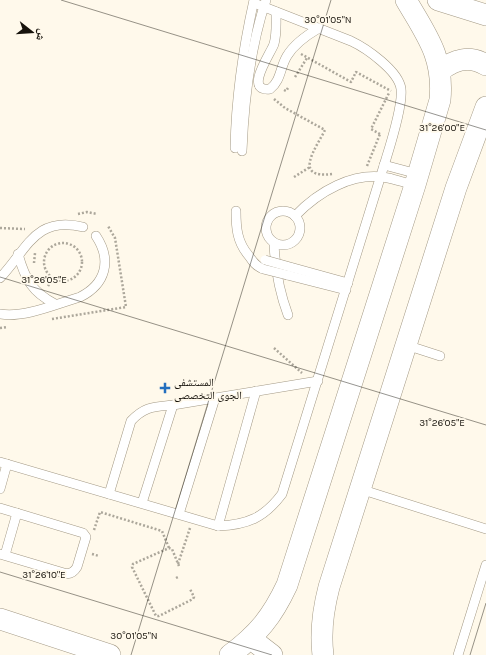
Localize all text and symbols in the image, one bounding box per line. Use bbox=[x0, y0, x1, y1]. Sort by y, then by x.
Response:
north arrow bbox=[12, 12, 52, 52]
text: 30°01'05"N bbox=[304, 14, 352, 26]
text: ش bbox=[32, 27, 49, 43]
text: 31°26'00"E bbox=[419, 122, 465, 134]
text: 31°26'05"E bbox=[21, 274, 67, 286]
place label: المستشفى الجوى التخصصى bbox=[174, 376, 242, 402]
marker: المستشفى الجوى التخصصى bbox=[159, 382, 171, 394]
text: 31°26'05"E bbox=[419, 417, 465, 429]
text: 31°26'10"E bbox=[22, 569, 66, 581]
text: 30°01'05"N bbox=[110, 630, 158, 642]

